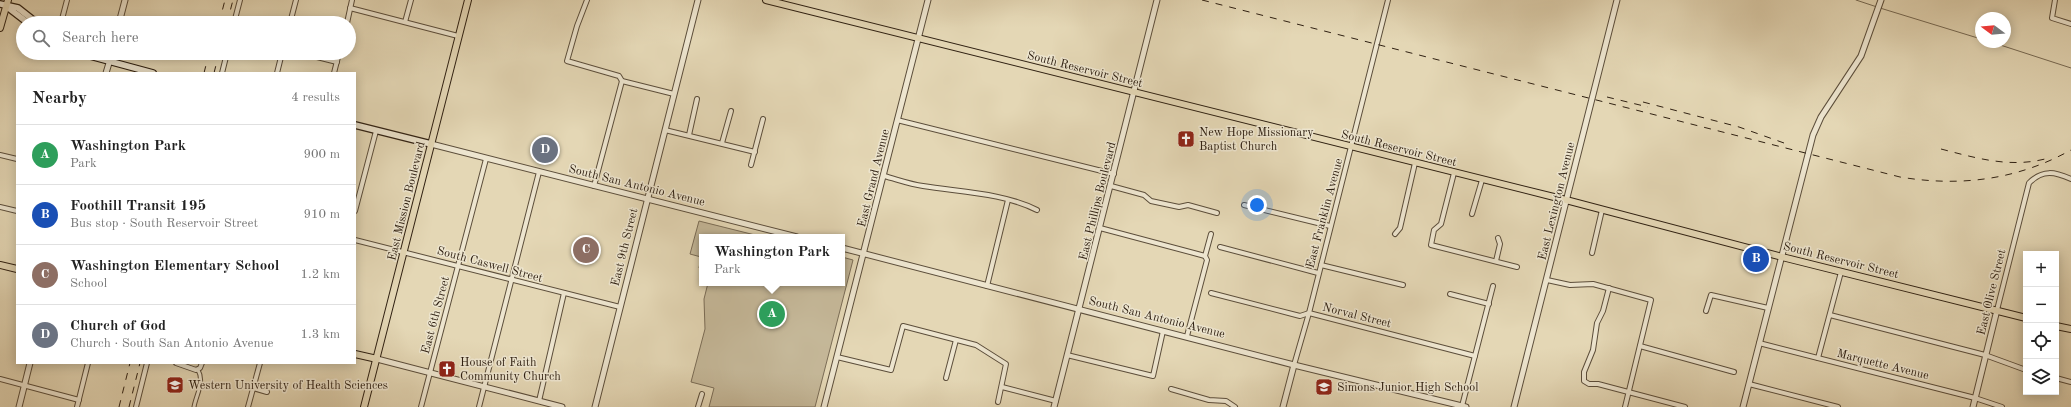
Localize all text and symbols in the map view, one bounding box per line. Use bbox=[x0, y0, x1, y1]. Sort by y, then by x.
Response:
north arrow bbox=[1975, 12, 2011, 48]
search box bbox=[16, 16, 356, 60]
icon: search bbox=[30, 27, 52, 49]
text: Search here bbox=[62, 31, 139, 46]
street label: South Reservoir Street bbox=[1026, 50, 1144, 90]
text: Nearby bbox=[32, 90, 87, 107]
text: 4 results bbox=[291, 91, 340, 104]
street label: East Grand Avenue bbox=[856, 127, 892, 229]
place label: New Hope Missionary Baptist Church bbox=[1199, 127, 1314, 153]
church icon: New Hope Missionary Baptist Church bbox=[1176, 129, 1196, 149]
street label: South Reservoir Street bbox=[1340, 129, 1458, 169]
pin: D bbox=[532, 135, 558, 165]
text: Washington Park bbox=[70, 139, 186, 154]
street label: East Mission Boulevard bbox=[386, 140, 428, 262]
street label: East Phillips Boulevard bbox=[1077, 141, 1119, 262]
street label: East Lexington Avenue bbox=[1537, 141, 1578, 261]
text: A bbox=[40, 148, 50, 161]
text: 900 m bbox=[303, 148, 340, 161]
text: Park bbox=[70, 157, 97, 170]
street label: East Franklin Avenue bbox=[1305, 157, 1346, 269]
street label: South San Antonio Avenue bbox=[567, 163, 707, 209]
your location bbox=[1247, 195, 1267, 215]
text: Foothill Transit 195 bbox=[70, 199, 206, 214]
street label: East 9th Street bbox=[609, 207, 640, 287]
text: B bbox=[40, 208, 50, 221]
text: 910 m bbox=[303, 208, 340, 221]
text: Bus stop · South Reservoir Street bbox=[70, 217, 258, 230]
popup bbox=[699, 234, 845, 286]
pin: C bbox=[573, 235, 599, 265]
street label: South Reservoir Street bbox=[1782, 241, 1900, 281]
pin: B bbox=[1743, 244, 1769, 274]
street label: South Caswell Street bbox=[436, 245, 544, 285]
text: Washington Park bbox=[714, 245, 830, 260]
street label: East Olive Street bbox=[1975, 248, 2008, 337]
map controls bbox=[2023, 251, 2059, 395]
button: + bbox=[2023, 251, 2059, 287]
text: Washington Elementary School bbox=[70, 259, 279, 274]
text: Park bbox=[714, 263, 741, 276]
text: C bbox=[41, 268, 49, 281]
text: 1.2 km bbox=[301, 268, 340, 281]
street label: East 6th Street bbox=[420, 275, 452, 355]
text: School bbox=[70, 277, 107, 290]
button: − bbox=[2023, 287, 2059, 323]
street label: South San Antonio Avenue bbox=[1087, 295, 1227, 341]
pin: A bbox=[759, 299, 785, 329]
street label: Norval Street bbox=[1321, 302, 1392, 330]
text: Church of God bbox=[70, 319, 166, 334]
button: locate bbox=[2023, 323, 2059, 359]
text: D bbox=[40, 328, 50, 341]
text: 1.3 km bbox=[301, 328, 340, 341]
text: Church · South San Antonio Avenue bbox=[70, 337, 273, 350]
street label: Marquette Avenue bbox=[1836, 348, 1930, 382]
place label: House of Faith Community Church bbox=[460, 357, 561, 383]
church icon: House of Faith Community Church bbox=[437, 359, 457, 379]
button: layers bbox=[2023, 359, 2059, 395]
school or university icon: Western University of Health Sciences bbox=[165, 375, 185, 395]
school or university icon: Simons Junior High School bbox=[1314, 377, 1334, 397]
place label: Western University of Health Sciences bbox=[188, 380, 388, 392]
place label: Simons Junior High School bbox=[1337, 382, 1478, 394]

